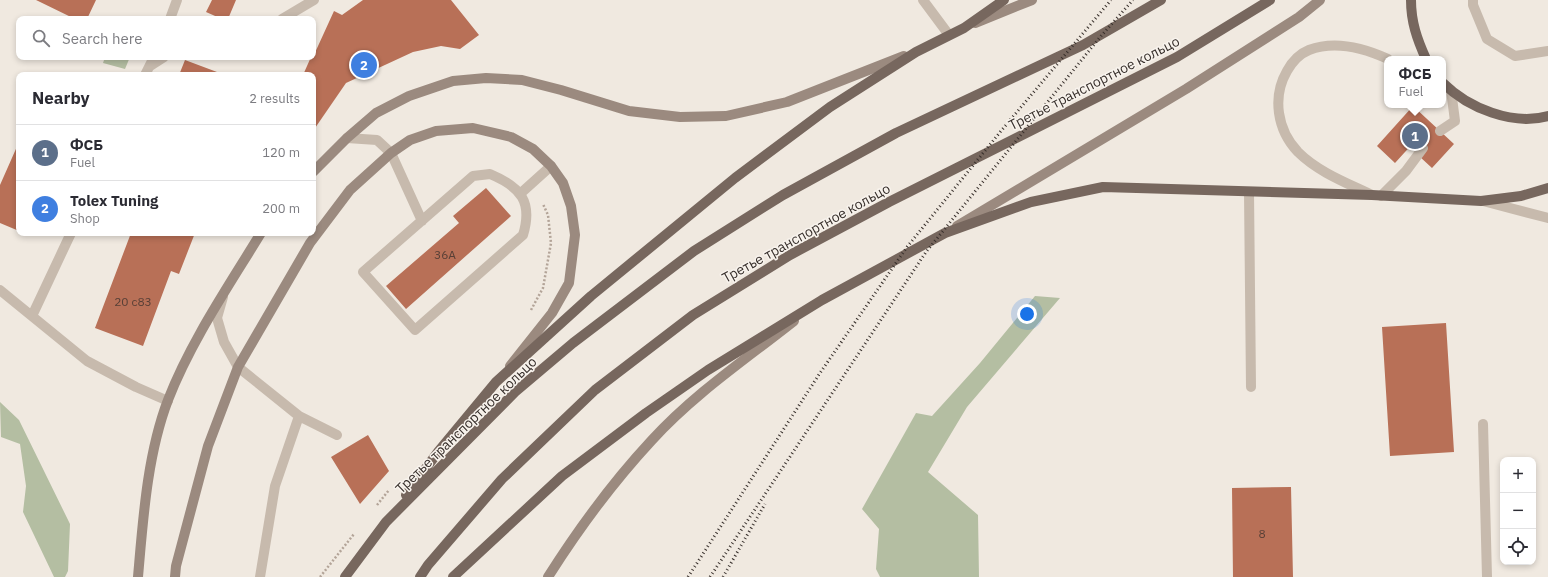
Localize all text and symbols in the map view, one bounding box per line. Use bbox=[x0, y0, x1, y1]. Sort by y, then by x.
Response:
search box bbox=[16, 16, 316, 60]
icon: search bbox=[30, 27, 52, 49]
text: Search here bbox=[62, 29, 142, 48]
street label: Третье транспортное кольцо bbox=[1005, 32, 1183, 134]
pin: 2 bbox=[351, 50, 377, 80]
popup bbox=[1384, 56, 1446, 108]
text: ФСБ bbox=[1398, 64, 1432, 83]
text: Fuel bbox=[1398, 83, 1423, 100]
text: Nearby bbox=[32, 87, 90, 109]
text: 2 results bbox=[249, 90, 300, 107]
pin: 1 bbox=[1402, 121, 1428, 151]
text: ФСБ bbox=[70, 135, 103, 154]
text: 1 bbox=[41, 144, 49, 161]
text: 120 m bbox=[262, 144, 300, 161]
text: Fuel bbox=[70, 154, 95, 171]
street label: Третье транспортное кольцо bbox=[719, 179, 893, 287]
text: Tolex Tuning bbox=[70, 191, 158, 210]
text: 2 bbox=[41, 200, 49, 217]
text: 200 m bbox=[262, 200, 300, 217]
text: Shop bbox=[70, 210, 100, 227]
house number: 36А bbox=[434, 247, 456, 262]
house number: 20 с83 bbox=[114, 294, 152, 309]
your location bbox=[1017, 304, 1037, 324]
street label: Третье транспортное кольцо bbox=[392, 353, 541, 497]
map controls bbox=[1500, 457, 1536, 565]
button: + bbox=[1500, 457, 1536, 493]
button: − bbox=[1500, 493, 1536, 529]
house number: 8 bbox=[1258, 526, 1266, 541]
button: locate bbox=[1500, 529, 1536, 565]

